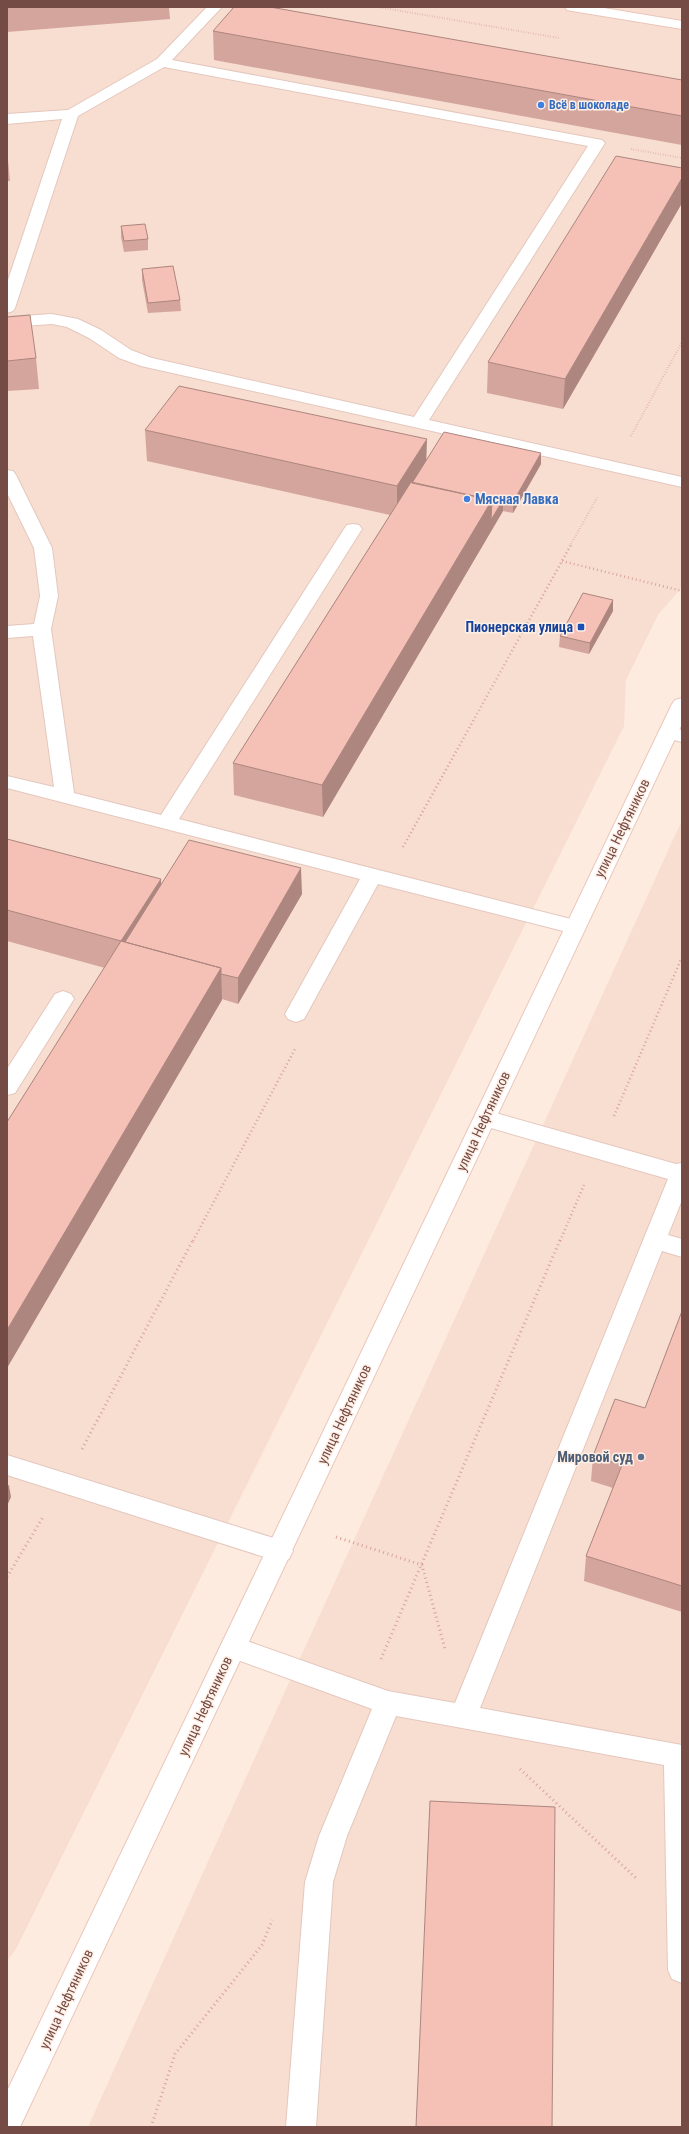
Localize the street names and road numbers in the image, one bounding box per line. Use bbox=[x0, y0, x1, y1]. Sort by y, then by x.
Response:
street label: улица Нефтяников bbox=[591, 776, 653, 880]
street label: улица Нефтяников bbox=[453, 1069, 513, 1173]
street label: улица Нефтяников bbox=[314, 1362, 374, 1466]
street label: улица Нефтяников bbox=[175, 1654, 235, 1758]
street label: улица Нефтяников bbox=[36, 1947, 96, 2051]

